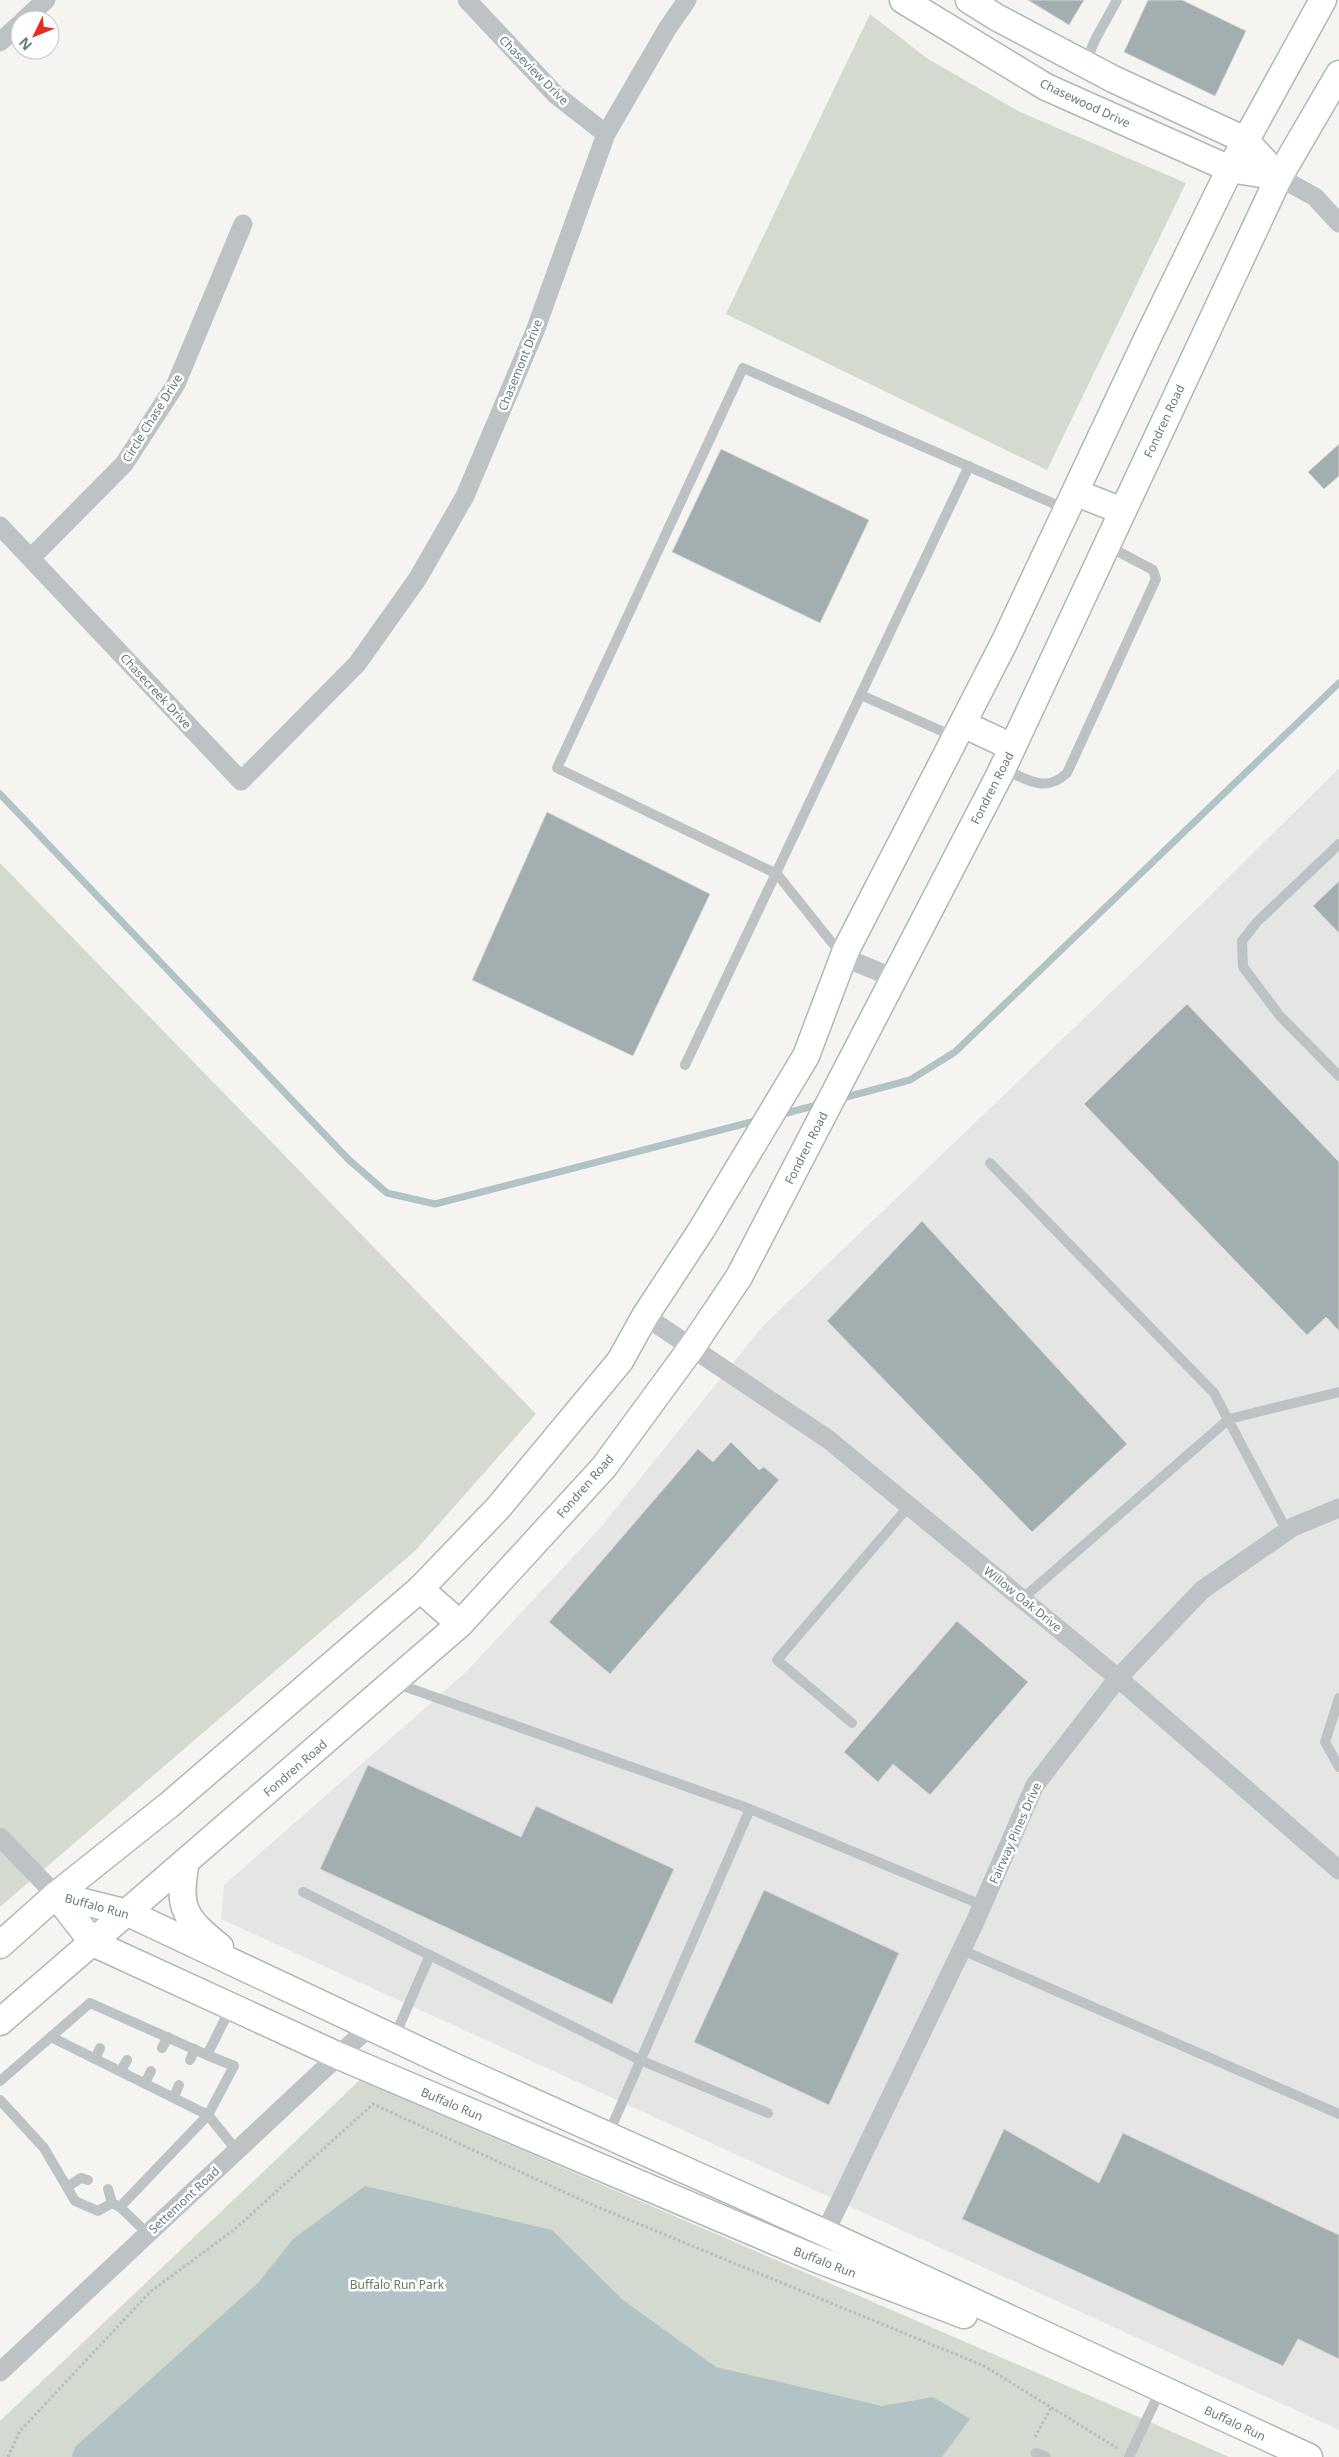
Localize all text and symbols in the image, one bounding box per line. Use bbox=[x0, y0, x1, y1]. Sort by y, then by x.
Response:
north arrow bbox=[10, 10, 60, 60]
street label: Chaseview Drive bbox=[495, 31, 573, 109]
text: N bbox=[14, 34, 36, 55]
street label: Chasewood Drive bbox=[1037, 75, 1133, 132]
street label: Chasemont Drive bbox=[494, 317, 546, 413]
street label: Circle Chase Drive bbox=[118, 370, 186, 465]
street label: Fondren Road bbox=[1140, 382, 1188, 460]
street label: Chasecreek Drive bbox=[117, 650, 196, 733]
street label: Fondren Road bbox=[966, 749, 1018, 827]
street label: Fondren Road bbox=[780, 1109, 832, 1187]
street label: Fondren Road bbox=[553, 1451, 617, 1521]
street label: Willow Oak Drive bbox=[981, 1562, 1066, 1636]
street label: Fondren Road bbox=[260, 1736, 330, 1800]
street label: Fairway Pines Drive bbox=[985, 1779, 1045, 1886]
street label: Buffalo Run bbox=[63, 1889, 131, 1923]
street label: Buffalo Run bbox=[418, 2083, 486, 2125]
street label: Settemont Road bbox=[145, 2163, 223, 2237]
street label: Buffalo Run bbox=[791, 2242, 859, 2282]
park label: Buffalo Run Park bbox=[350, 2276, 445, 2293]
street label: Buffalo Run bbox=[1202, 2401, 1268, 2445]

